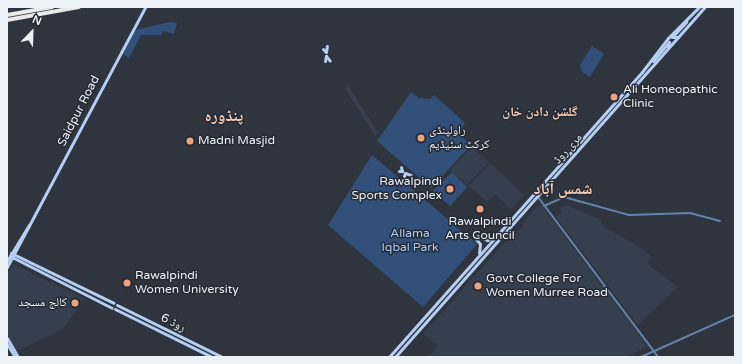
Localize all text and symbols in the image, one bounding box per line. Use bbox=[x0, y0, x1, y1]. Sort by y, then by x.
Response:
north arrow bbox=[12, 12, 52, 52]
text: N bbox=[30, 13, 43, 28]
street label: Saidpur Road bbox=[55, 73, 103, 149]
place label: Ali Homeopathic Clinic bbox=[623, 83, 718, 111]
marker: Ali Homeopathic Clinic bbox=[608, 91, 620, 103]
district label: گلشن دادن خان bbox=[502, 104, 578, 120]
district label: پنڈورہ bbox=[205, 106, 243, 126]
place label: راولپنڈی کرکٹ سٹیڈیم bbox=[429, 124, 489, 152]
street label: مری روڈ bbox=[551, 131, 585, 167]
marker: راولپنڈی کرکٹ سٹیڈیم bbox=[416, 133, 426, 143]
place label: Madni Masjid bbox=[198, 134, 275, 148]
marker: Madni Masjid bbox=[185, 136, 195, 146]
place label: Rawalpindi Sports Complex bbox=[352, 175, 442, 203]
district label: شمس آباد bbox=[533, 179, 593, 199]
marker: Rawalpindi Sports Complex bbox=[445, 184, 455, 194]
marker: Rawalpindi Arts Council bbox=[475, 204, 485, 214]
place label: Rawalpindi Arts Council bbox=[445, 215, 515, 243]
park label: Allama Iqbal Park bbox=[382, 227, 438, 255]
place label: Rawalpindi Women University bbox=[135, 269, 239, 297]
place label: Govt College For Women Murree Road bbox=[486, 272, 608, 300]
marker: Rawalpindi Women University bbox=[122, 278, 132, 288]
marker: Govt College For Women Murree Road bbox=[473, 281, 483, 291]
place label: کالج مسجد bbox=[18, 296, 67, 310]
marker: کالج مسجد bbox=[70, 298, 80, 308]
street label: روڈ 6 bbox=[158, 311, 188, 335]

